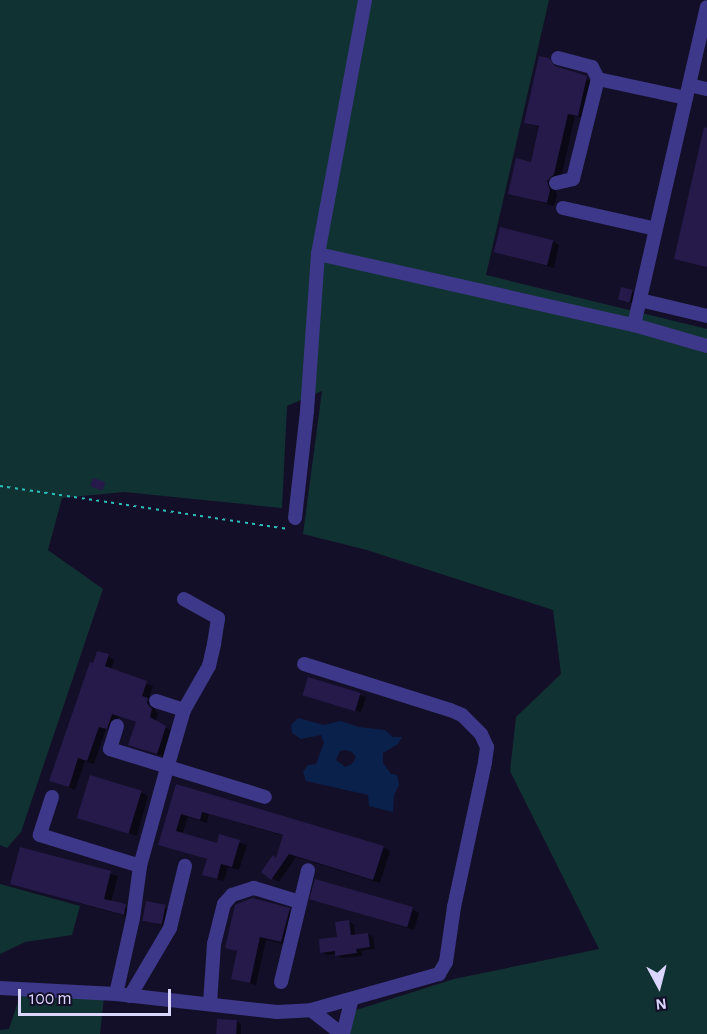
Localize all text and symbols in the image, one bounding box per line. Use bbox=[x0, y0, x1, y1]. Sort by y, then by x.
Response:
north arrow bbox=[629, 956, 689, 1016]
scale bar bbox=[21, 977, 174, 1015]
text: 100 m bbox=[29, 990, 72, 1008]
text: N bbox=[655, 995, 668, 1012]

